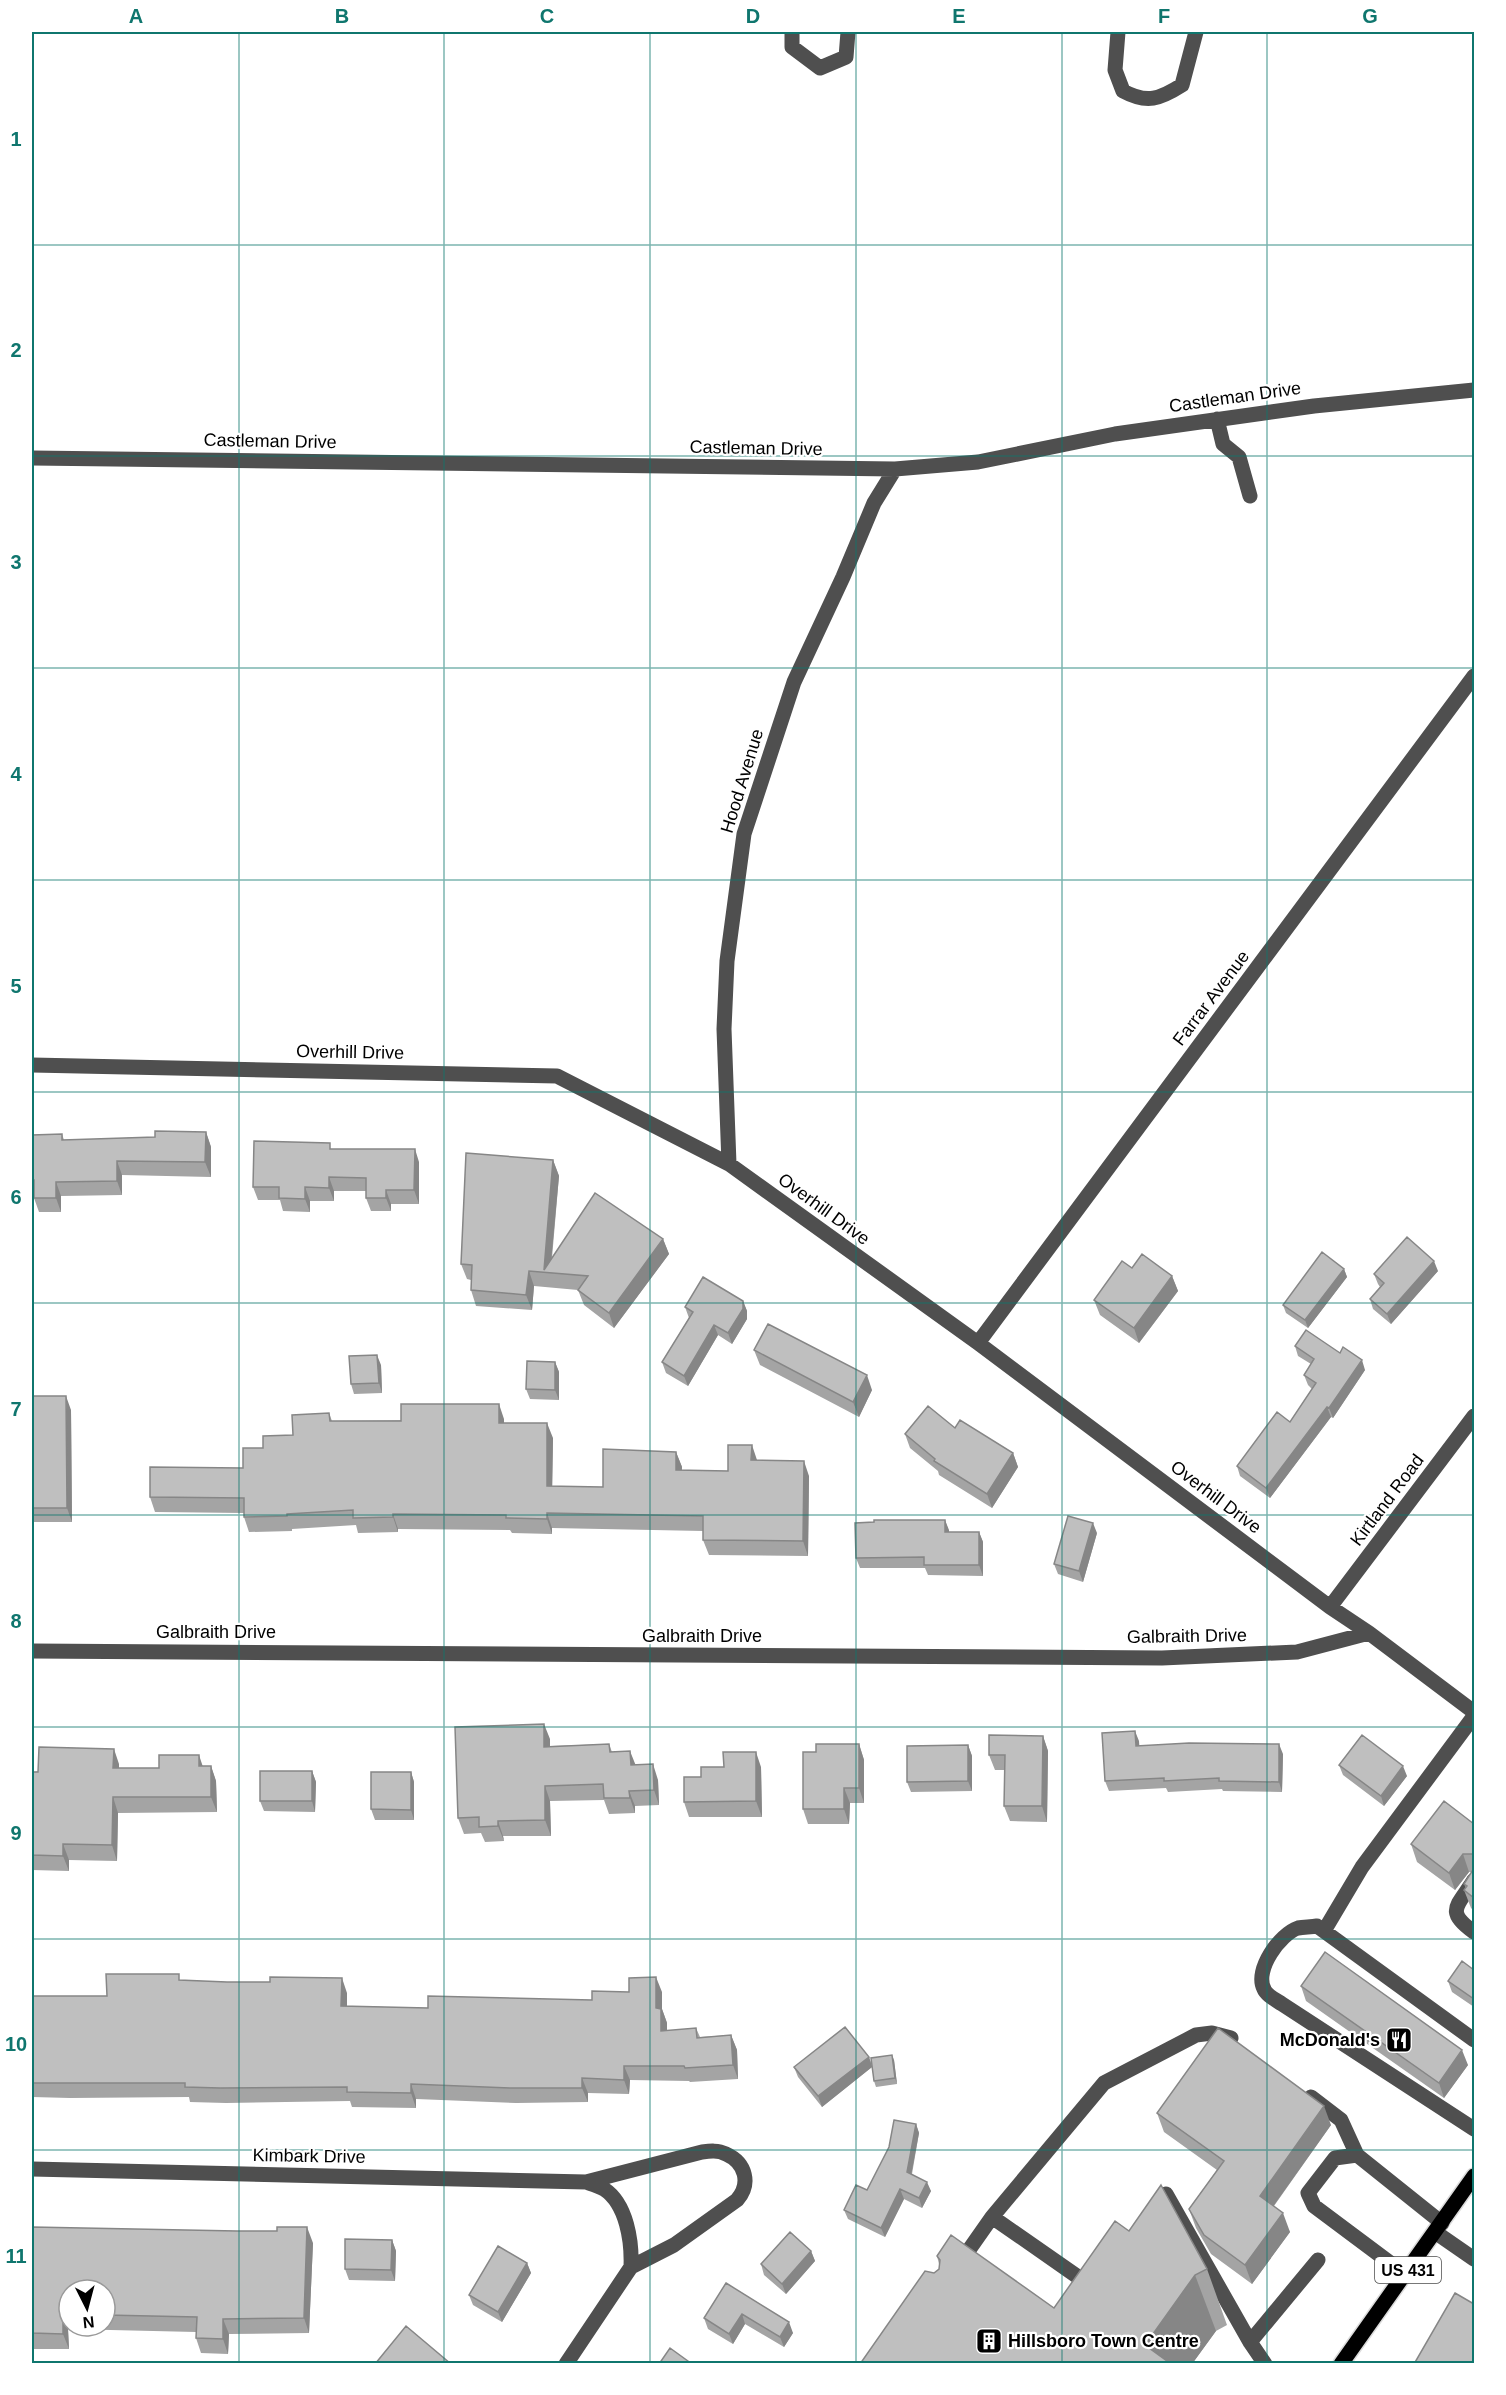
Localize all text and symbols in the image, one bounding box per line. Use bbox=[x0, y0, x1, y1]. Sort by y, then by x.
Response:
text: A bbox=[129, 5, 143, 27]
text: B bbox=[335, 5, 349, 27]
text: C bbox=[540, 5, 554, 27]
text: D bbox=[746, 5, 760, 27]
text: E bbox=[952, 5, 966, 27]
text: F bbox=[1158, 5, 1170, 27]
text: G bbox=[1362, 5, 1378, 27]
text: 1 bbox=[10, 128, 22, 150]
text: 2 bbox=[10, 339, 22, 361]
street label: Castleman Drive bbox=[1168, 378, 1302, 416]
street label: Castleman Drive bbox=[203, 430, 337, 452]
street label: Castleman Drive bbox=[689, 437, 823, 459]
text: 3 bbox=[10, 551, 22, 573]
street label: Hood Avenue bbox=[717, 727, 767, 835]
text: 4 bbox=[10, 763, 22, 785]
street label: Farrar Avenue bbox=[1169, 947, 1253, 1049]
text: 5 bbox=[10, 975, 22, 997]
street label: Overhill Drive bbox=[296, 1041, 404, 1063]
street label: Overhill Drive bbox=[774, 1169, 874, 1249]
text: 6 bbox=[10, 1186, 22, 1208]
text: 7 bbox=[10, 1398, 22, 1420]
street label: Kirtland Road bbox=[1346, 1450, 1428, 1550]
street label: Overhill Drive bbox=[1167, 1457, 1265, 1537]
text: 8 bbox=[10, 1610, 22, 1632]
street label: Galbraith Drive bbox=[156, 1622, 276, 1642]
street label: Galbraith Drive bbox=[1127, 1625, 1247, 1647]
street label: Galbraith Drive bbox=[642, 1626, 762, 1646]
text: 9 bbox=[10, 1822, 22, 1844]
restaurant icon: McDonald's bbox=[1384, 2025, 1414, 2055]
place label: McDonald's bbox=[1280, 2030, 1380, 2050]
text: 10 bbox=[5, 2033, 27, 2055]
street label: Kimbark Drive bbox=[252, 2145, 366, 2167]
text: 11 bbox=[5, 2245, 27, 2267]
road number: US 431 bbox=[1375, 2257, 1441, 2283]
north arrow bbox=[57, 2278, 117, 2338]
text: N bbox=[82, 2313, 95, 2331]
building icon: Hillsboro Town Centre bbox=[974, 2326, 1004, 2356]
place label: Hillsboro Town Centre bbox=[1008, 2331, 1199, 2351]

